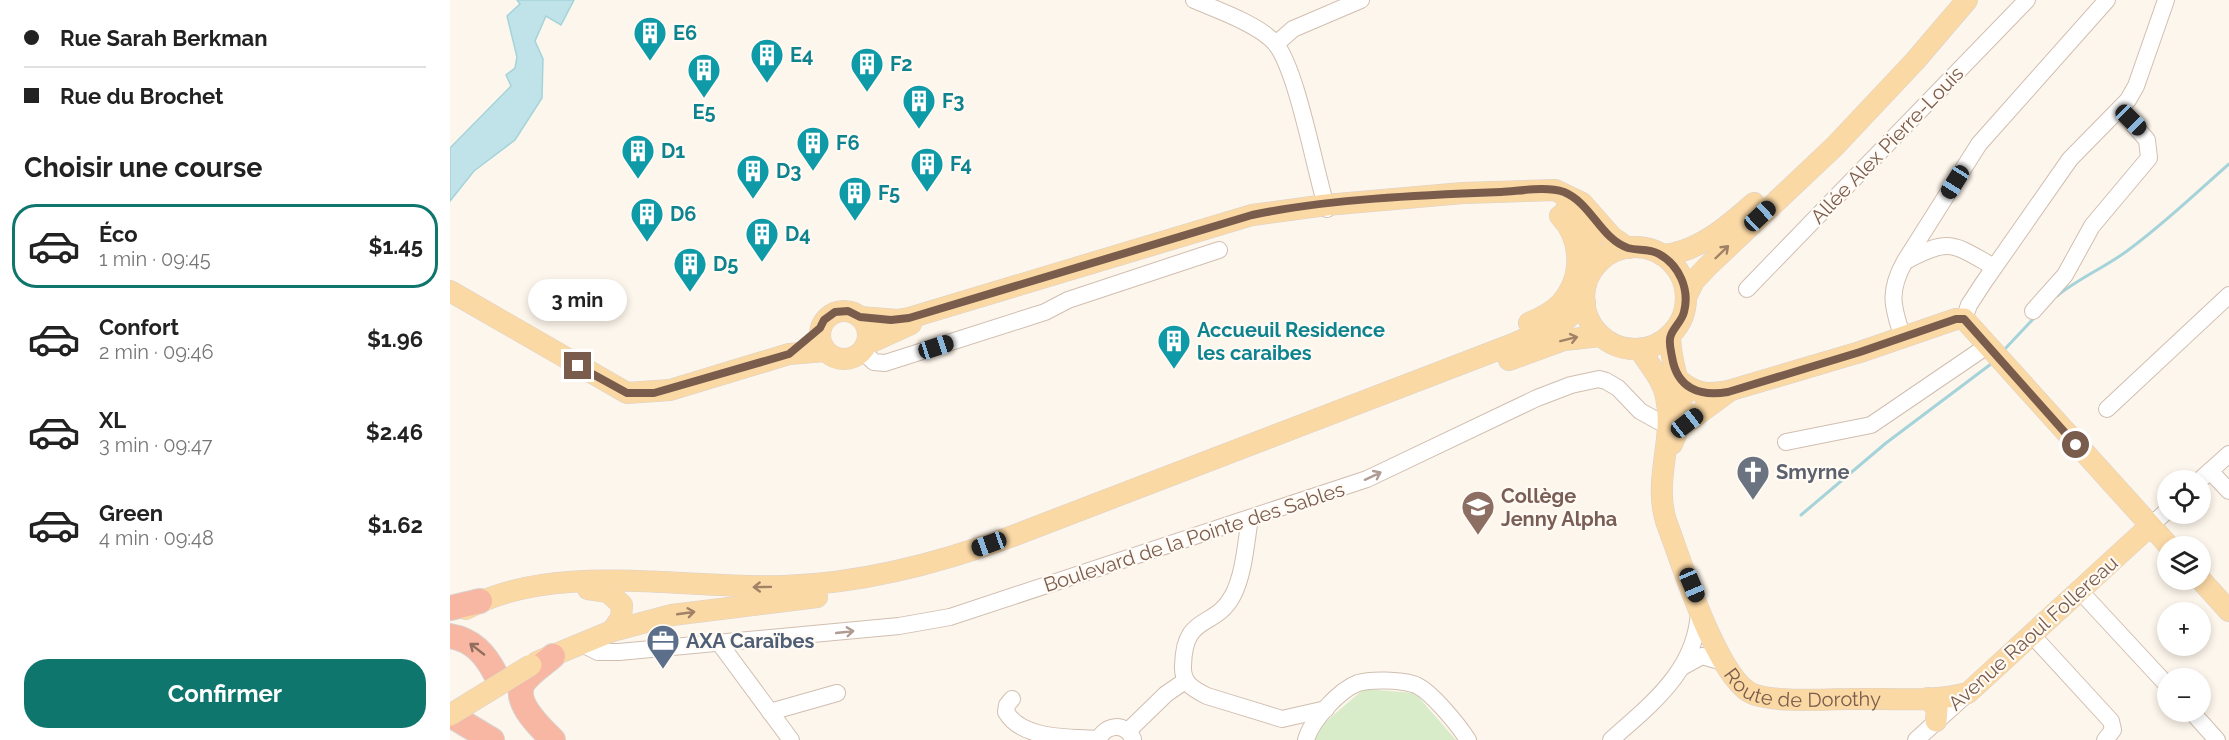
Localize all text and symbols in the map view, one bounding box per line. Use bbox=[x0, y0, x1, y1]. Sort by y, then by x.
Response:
building icon: E6 bbox=[632, 15, 668, 62]
place label: E6 bbox=[673, 21, 697, 45]
text: Rue Sarah Berkman bbox=[60, 25, 268, 51]
building icon: E4 bbox=[749, 37, 785, 84]
place label: E4 bbox=[790, 43, 813, 67]
building icon: F2 bbox=[849, 46, 885, 93]
building icon: E5 bbox=[686, 52, 722, 99]
place label: F2 bbox=[890, 52, 913, 76]
street label: Allée Alex Pierre-Louis bbox=[1806, 61, 1968, 229]
text: Rue du Brochet bbox=[60, 83, 223, 109]
building icon: F3 bbox=[901, 83, 937, 130]
place label: F3 bbox=[942, 89, 964, 113]
place label: E5 bbox=[692, 100, 716, 124]
car bbox=[2112, 101, 2150, 139]
building icon: F6 bbox=[795, 125, 831, 172]
place label: F6 bbox=[836, 131, 860, 155]
building icon: D1 bbox=[620, 133, 656, 180]
place label: D1 bbox=[661, 139, 685, 163]
building icon: F4 bbox=[909, 146, 945, 193]
text: Choisir une course bbox=[24, 152, 262, 183]
place label: F4 bbox=[950, 152, 972, 176]
building icon: D3 bbox=[735, 153, 771, 200]
place label: D3 bbox=[776, 159, 801, 183]
car bbox=[1938, 162, 1972, 202]
building icon: F5 bbox=[837, 175, 873, 222]
place label: F5 bbox=[878, 181, 900, 205]
building icon: D6 bbox=[629, 196, 665, 243]
car bbox=[1741, 197, 1779, 235]
place label: D6 bbox=[670, 202, 696, 226]
building icon: D4 bbox=[744, 216, 780, 263]
icon: car bbox=[27, 219, 81, 273]
text: Éco bbox=[99, 221, 138, 247]
place label: D4 bbox=[785, 222, 811, 246]
text: $1.45 bbox=[368, 233, 423, 259]
one-way arrow bbox=[1714, 244, 1729, 259]
building icon: D5 bbox=[672, 246, 708, 293]
text: 1 min · 09:45 bbox=[99, 247, 211, 271]
place label: D5 bbox=[713, 252, 738, 276]
callout: 3 min bbox=[528, 279, 628, 321]
text: 3 min bbox=[552, 288, 603, 312]
icon: car bbox=[27, 312, 81, 366]
text: Confort bbox=[99, 314, 179, 340]
place label: Accueuil Residence les caraibes bbox=[1197, 318, 1385, 365]
building icon: Accueuil Residence les caraibes bbox=[1156, 323, 1192, 370]
text: $1.96 bbox=[367, 326, 423, 352]
car bbox=[916, 333, 956, 361]
one-way arrow bbox=[1560, 333, 1579, 344]
text: 2 min · 09:46 bbox=[99, 340, 214, 364]
route end bbox=[564, 352, 591, 379]
icon: car bbox=[27, 405, 81, 459]
car bbox=[1667, 405, 1707, 441]
text: XL bbox=[99, 407, 126, 433]
text: $2.46 bbox=[366, 419, 423, 445]
route start bbox=[2062, 431, 2089, 458]
text: 3 min · 09:47 bbox=[99, 433, 212, 457]
church icon: Smyrne bbox=[1735, 454, 1771, 501]
place label: Smyrne bbox=[1776, 460, 1849, 484]
one-way arrow bbox=[1364, 470, 1382, 482]
map controls bbox=[2157, 470, 2211, 722]
button: locate bbox=[2157, 470, 2211, 524]
street label: Boulevard de la Pointe des Sables bbox=[1041, 477, 1347, 597]
place label: Collège Jenny Alpha bbox=[1501, 484, 1617, 531]
school or university icon: Collège Jenny Alpha bbox=[1460, 489, 1496, 536]
icon: car bbox=[27, 498, 81, 552]
text: Green bbox=[99, 500, 163, 526]
text: $1.62 bbox=[367, 512, 423, 538]
text: 4 min · 09:48 bbox=[99, 526, 214, 550]
car bbox=[969, 529, 1009, 559]
button: layers bbox=[2157, 536, 2211, 590]
street label: Avenue Raoul Follereau bbox=[1943, 551, 2123, 715]
car bbox=[1677, 565, 1707, 605]
one-way arrow bbox=[752, 581, 772, 592]
button: + bbox=[2157, 602, 2211, 656]
one-way arrow bbox=[675, 608, 695, 619]
office icon: AXA Caraïbes bbox=[645, 623, 681, 670]
one-way arrow bbox=[835, 626, 855, 637]
place label: AXA Caraïbes bbox=[686, 629, 814, 653]
one-way arrow bbox=[469, 643, 485, 656]
button: Confirmer bbox=[24, 659, 426, 728]
street label: Route de Dorothy bbox=[1719, 663, 1881, 712]
button: − bbox=[2157, 668, 2211, 722]

